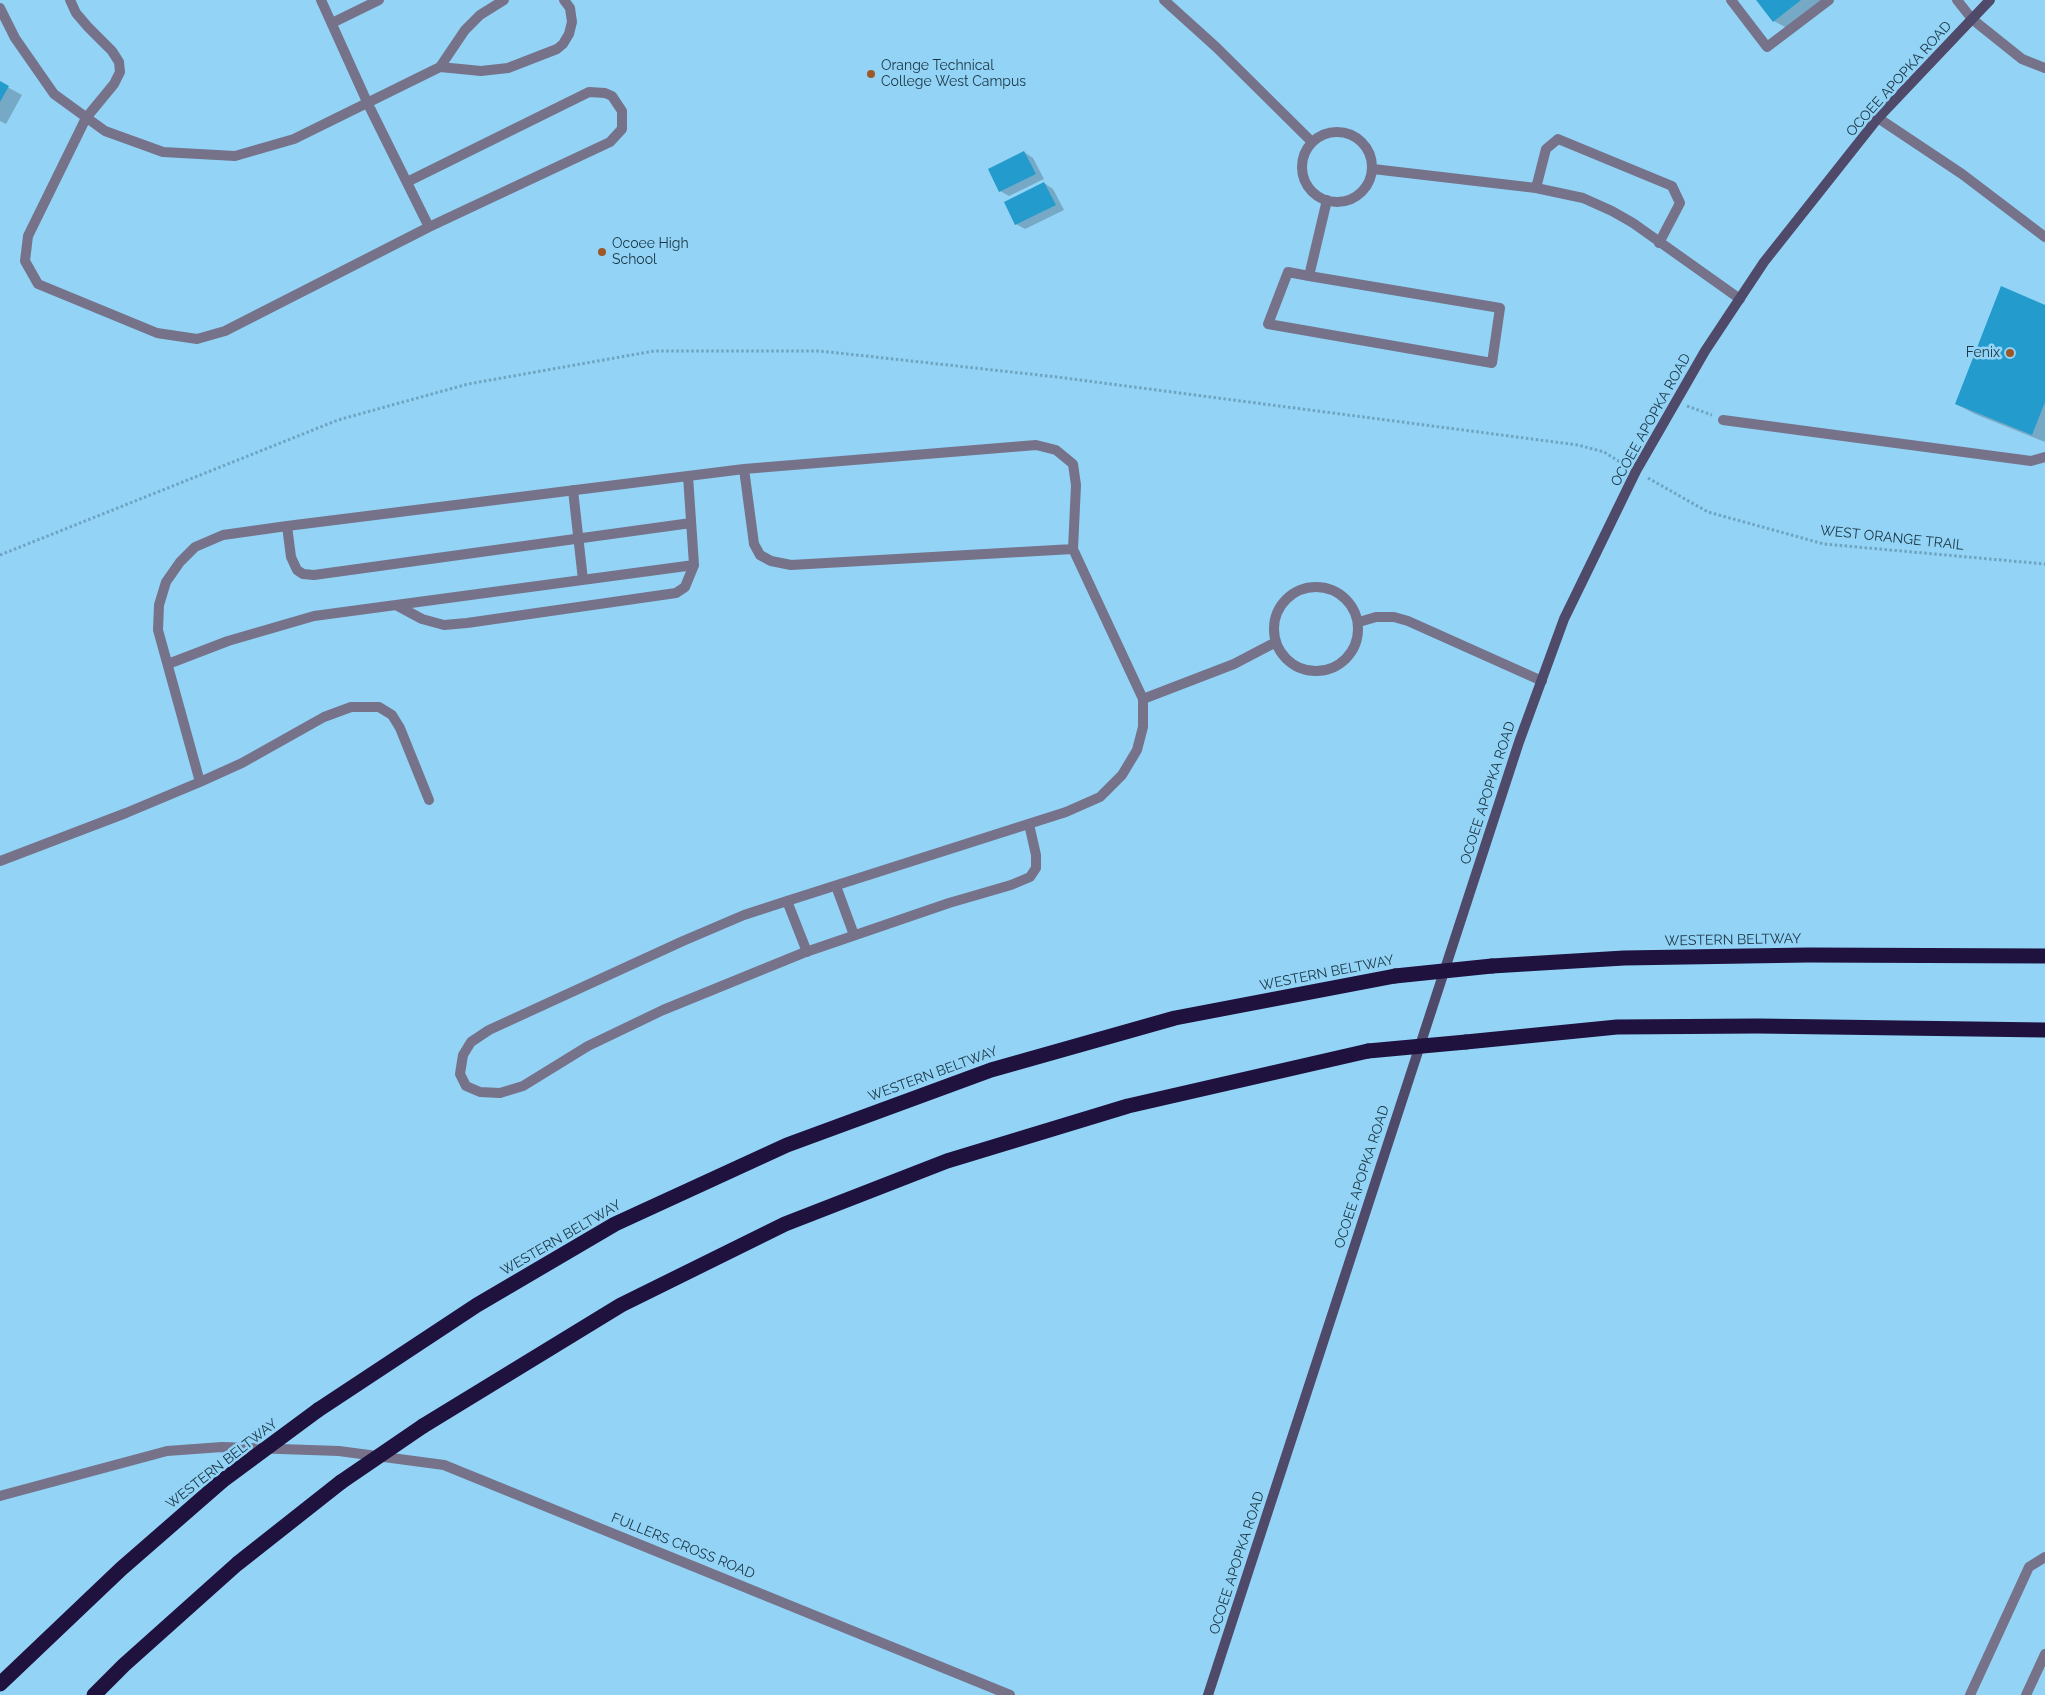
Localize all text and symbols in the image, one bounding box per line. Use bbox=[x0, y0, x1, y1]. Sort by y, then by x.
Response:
street label: OCOEE APOPKA ROAD bbox=[1843, 18, 1955, 140]
place label: Orange Technical College West Campus bbox=[881, 58, 1026, 90]
marker: Orange Technical College West Campus bbox=[865, 68, 877, 80]
place label: Ocoee High School bbox=[612, 236, 689, 268]
marker: Ocoee High School bbox=[596, 246, 608, 258]
place label: Fenix bbox=[1966, 345, 2000, 361]
marker: Fenix bbox=[2004, 347, 2016, 359]
street label: OCOEE APOPKA ROAD bbox=[1607, 351, 1695, 489]
street label: WEST ORANGE TRAIL bbox=[1819, 522, 1965, 554]
street label: OCOEE APOPKA ROAD bbox=[1457, 719, 1519, 867]
street label: WESTERN BELTWAY bbox=[1665, 930, 1801, 950]
street label: WESTERN BELTWAY bbox=[1258, 952, 1396, 994]
street label: WESTERN BELTWAY bbox=[866, 1043, 1000, 1105]
street label: OCOEE APOPKA ROAD bbox=[1331, 1103, 1393, 1251]
street label: WESTERN BELTWAY bbox=[498, 1197, 624, 1279]
street label: WESTERN BELTWAY bbox=[163, 1415, 281, 1513]
street label: OCOEE APOPKA ROAD bbox=[1206, 1489, 1268, 1637]
street label: FULLERS CROSS ROAD bbox=[609, 1509, 757, 1583]

